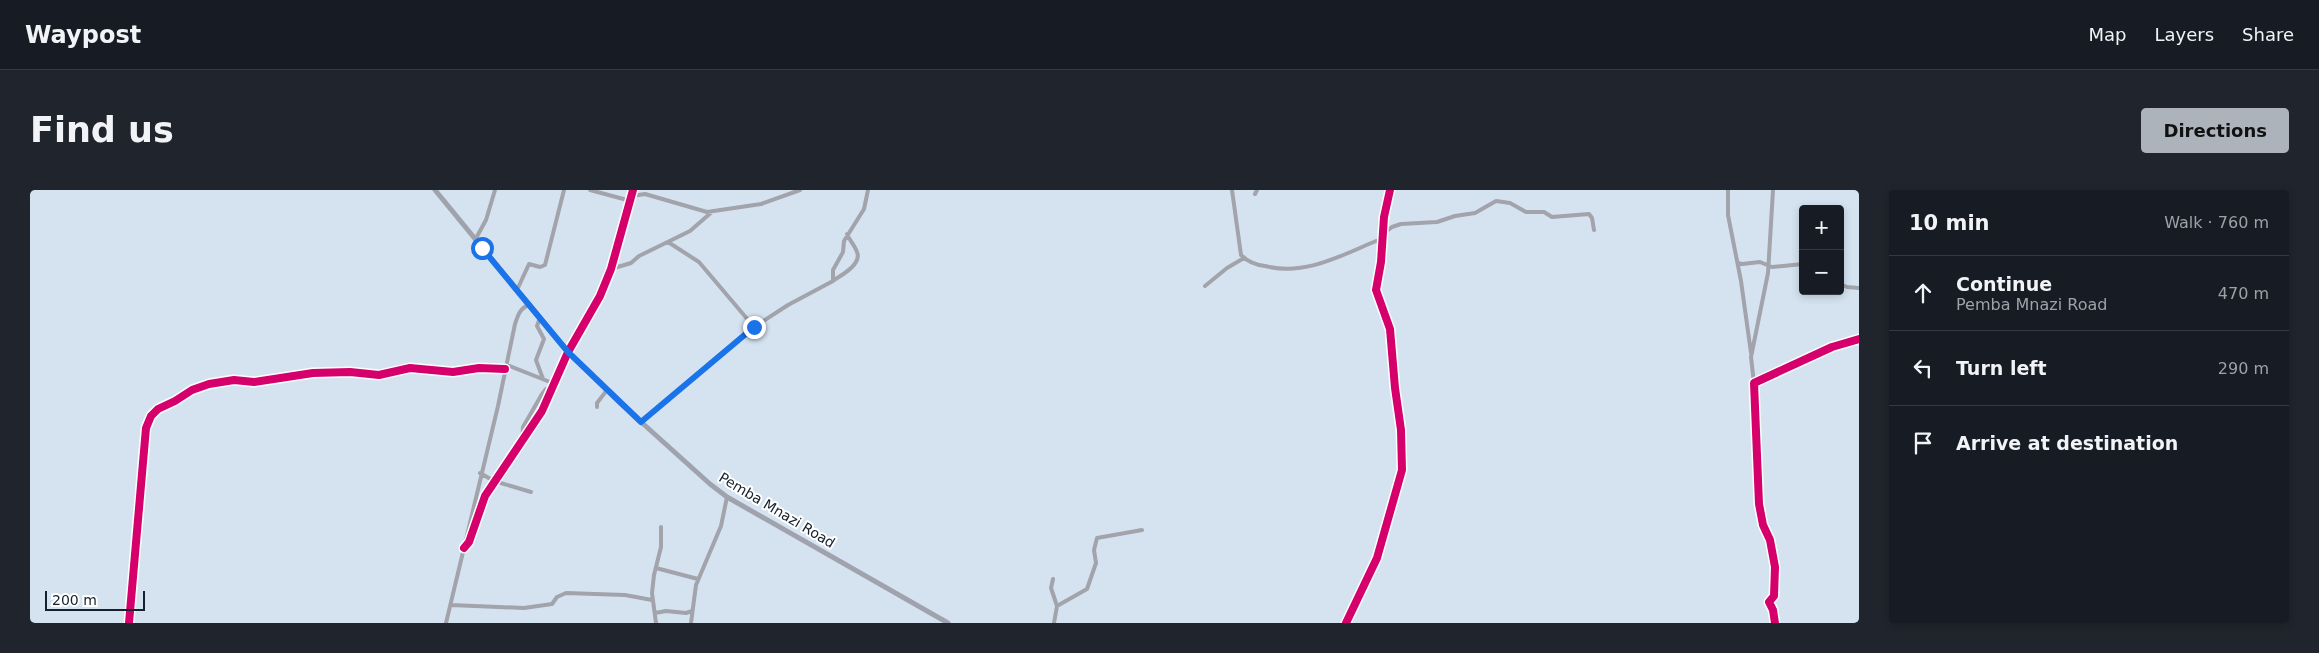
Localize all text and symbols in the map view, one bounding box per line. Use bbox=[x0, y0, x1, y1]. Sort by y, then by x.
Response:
text: Waypost bbox=[25, 21, 141, 49]
text: Map bbox=[2088, 24, 2126, 45]
text: Layers bbox=[2154, 24, 2214, 45]
text: Share bbox=[2242, 24, 2294, 45]
button: Directions bbox=[2141, 108, 2289, 153]
text: Find us bbox=[30, 110, 174, 150]
map controls bbox=[1799, 205, 1844, 295]
button: + bbox=[1799, 205, 1844, 250]
text: 10 min bbox=[1909, 211, 1990, 235]
text: Walk · 760 m bbox=[2164, 213, 2269, 232]
route start bbox=[471, 237, 494, 260]
button: − bbox=[1799, 250, 1844, 295]
text: Continue bbox=[1956, 273, 2052, 295]
icon: ahead bbox=[1909, 279, 1937, 307]
text: 470 m bbox=[2218, 284, 2269, 303]
text: Pemba Mnazi Road bbox=[1956, 295, 2107, 314]
route end bbox=[743, 316, 766, 339]
icon: left bbox=[1909, 354, 1937, 382]
text: Turn left bbox=[1956, 357, 2047, 379]
text: 290 m bbox=[2218, 359, 2269, 378]
icon: arrive bbox=[1909, 429, 1937, 457]
text: Arrive at destination bbox=[1956, 432, 2178, 454]
street label: Pemba Mnazi Road bbox=[716, 469, 838, 551]
scale bar bbox=[45, 588, 145, 611]
text: 200 m bbox=[52, 592, 97, 608]

